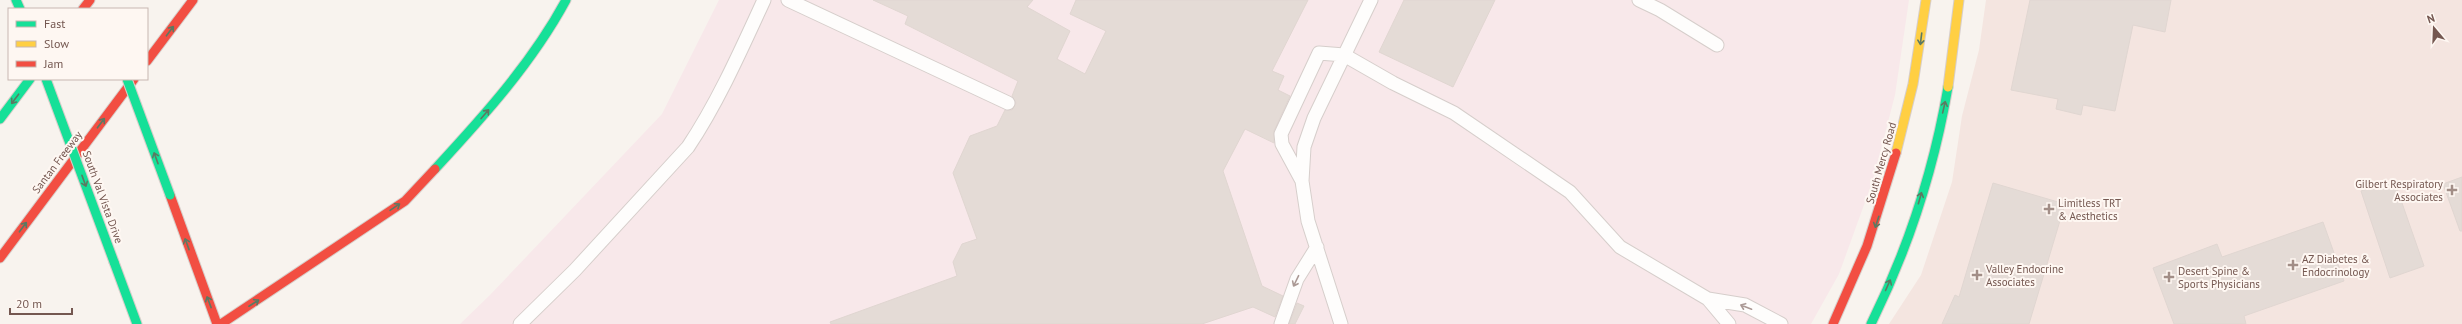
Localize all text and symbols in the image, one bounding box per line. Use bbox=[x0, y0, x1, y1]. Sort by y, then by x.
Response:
legend bbox=[8, 8, 148, 80]
north arrow bbox=[2414, 8, 2454, 48]
text: N bbox=[2425, 11, 2436, 26]
text: Fast bbox=[44, 16, 65, 31]
one-way arrow bbox=[166, 25, 174, 36]
one-way arrow bbox=[1917, 32, 1925, 45]
text: Slow bbox=[44, 36, 69, 51]
text: Jam bbox=[43, 56, 63, 71]
one-way arrow bbox=[11, 93, 19, 104]
one-way arrow bbox=[1941, 101, 1948, 114]
one-way arrow bbox=[481, 109, 490, 120]
one-way arrow bbox=[97, 118, 105, 129]
street label: South Mercy Road bbox=[1863, 121, 1899, 205]
street label: Santan Freeway bbox=[29, 127, 86, 196]
street label: South Val Vista Drive bbox=[80, 149, 126, 246]
one-way arrow bbox=[152, 152, 159, 165]
one-way arrow bbox=[80, 175, 88, 187]
place label: Gilbert Respiratory Associates bbox=[2355, 177, 2444, 204]
marker: Gilbert Respiratory Associates bbox=[2446, 184, 2458, 196]
one-way arrow bbox=[1917, 192, 1924, 205]
place label: Limitless TRT & Aesthetics bbox=[2058, 196, 2121, 223]
one-way arrow bbox=[389, 203, 400, 211]
marker: Limitless TRT & Aesthetics bbox=[2043, 203, 2055, 215]
one-way arrow bbox=[1872, 215, 1880, 227]
one-way arrow bbox=[19, 222, 28, 233]
one-way arrow bbox=[183, 238, 190, 251]
place label: AZ Diabetes & Endocrinology bbox=[2302, 252, 2370, 279]
marker: AZ Diabetes & Endocrinology bbox=[2287, 259, 2299, 271]
place label: Valley Endocrine Associates bbox=[1985, 262, 2064, 289]
place label: Desert Spine & Sports Physicians bbox=[2178, 264, 2260, 291]
marker: Valley Endocrine Associates bbox=[1971, 269, 1983, 281]
marker: Desert Spine & Sports Physicians bbox=[2163, 271, 2175, 283]
one-way arrow bbox=[1292, 274, 1300, 286]
one-way arrow bbox=[1885, 279, 1892, 291]
scale bar bbox=[10, 290, 72, 316]
text: 20 m bbox=[16, 296, 42, 311]
one-way arrow bbox=[204, 297, 212, 309]
one-way arrow bbox=[248, 299, 260, 307]
one-way arrow bbox=[1741, 302, 1753, 310]

